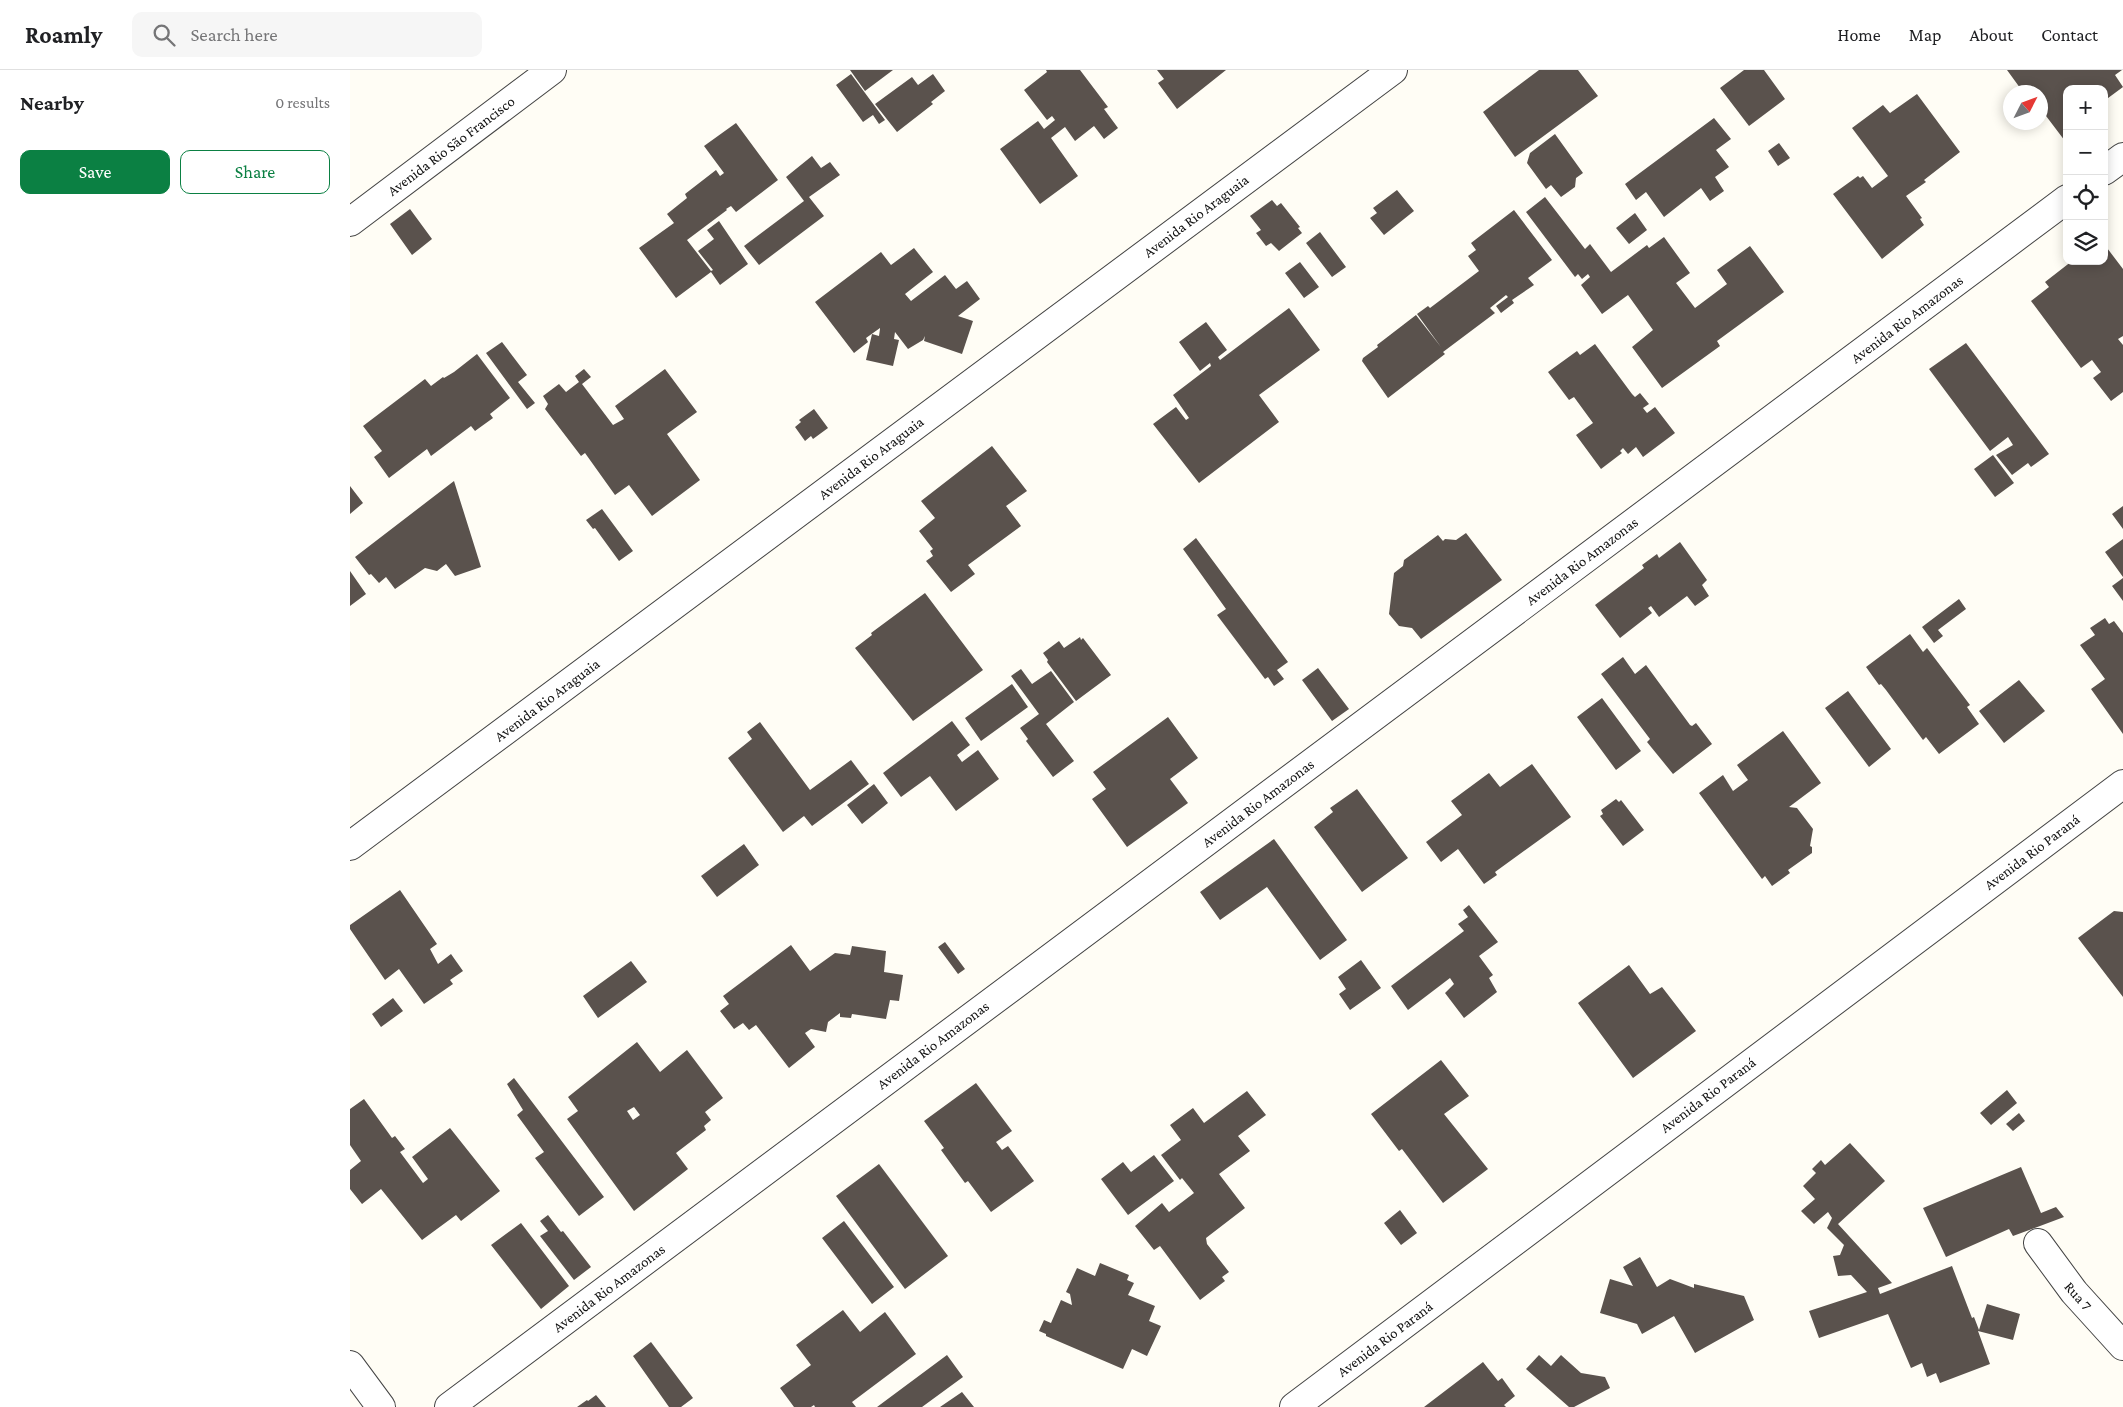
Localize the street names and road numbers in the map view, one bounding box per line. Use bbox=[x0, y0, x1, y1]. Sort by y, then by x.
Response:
street label: Avenida Rio São Francisco bbox=[384, 93, 518, 199]
street label: Avenida Rio Araguaia bbox=[1140, 171, 1252, 261]
street label: Avenida Rio Amazonas bbox=[1848, 272, 1966, 366]
street label: Avenida Rio Araguaia bbox=[815, 413, 927, 503]
street label: Avenida Rio Amazonas bbox=[1523, 514, 1641, 608]
street label: Avenida Rio Araguaia bbox=[491, 655, 603, 745]
street label: Avenida Rio Amazonas bbox=[1199, 756, 1317, 850]
street label: Avenida Rio Paraná bbox=[1981, 811, 2083, 893]
street label: Avenida Rio Amazonas bbox=[874, 998, 992, 1092]
street label: Avenida Rio Paraná bbox=[1657, 1054, 1759, 1136]
street label: Avenida Rio Amazonas bbox=[550, 1241, 668, 1335]
street label: Rua 7 bbox=[2061, 1278, 2095, 1314]
street label: Avenida Rio Paraná bbox=[1334, 1298, 1436, 1380]

